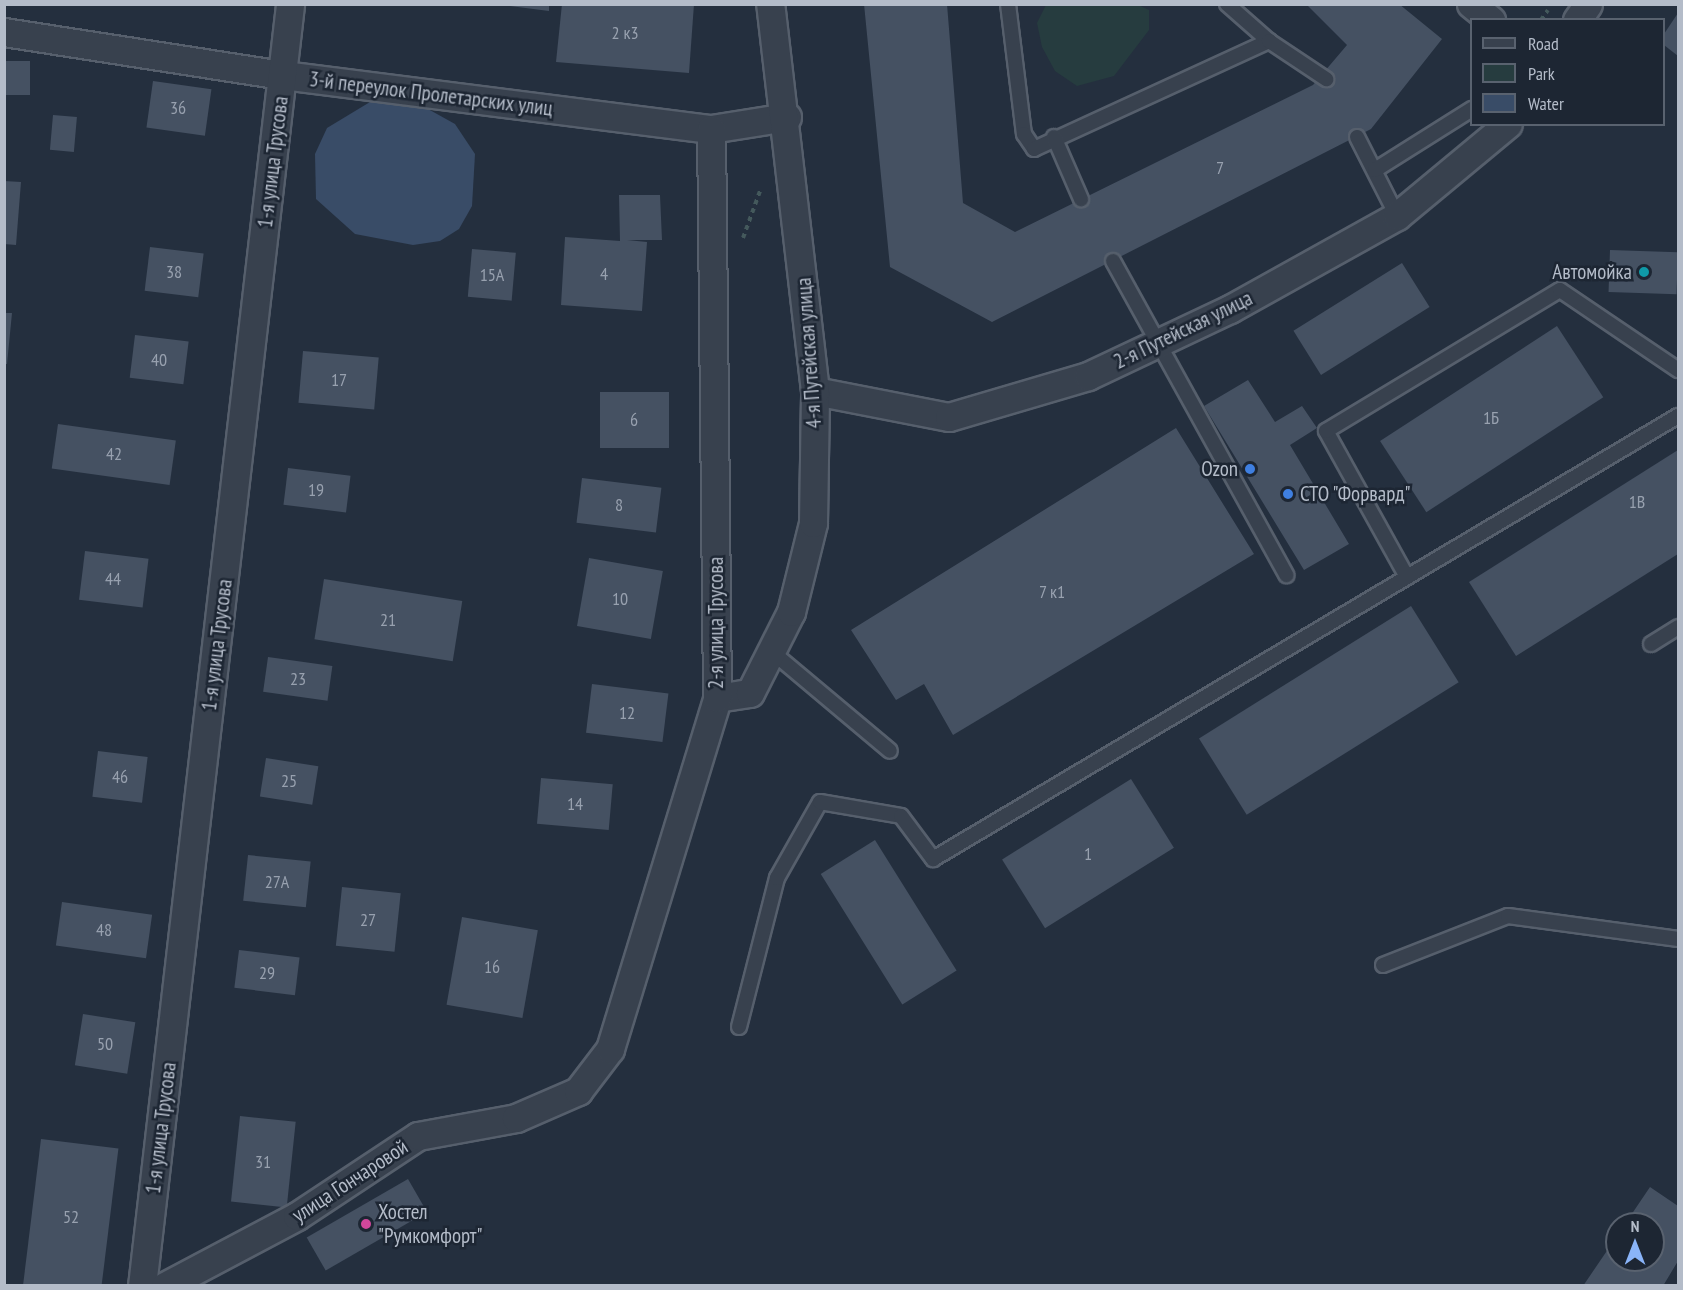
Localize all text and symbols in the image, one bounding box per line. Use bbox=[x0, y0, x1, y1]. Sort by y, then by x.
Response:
legend bbox=[1470, 18, 1665, 126]
house number: 2 к3 bbox=[612, 22, 638, 44]
text: Road bbox=[1528, 32, 1559, 55]
text: Park bbox=[1528, 62, 1555, 85]
street label: 3-й переулок Пролетарских улиц bbox=[308, 67, 554, 121]
text: Water bbox=[1528, 92, 1564, 115]
street label: 1-я улица Трусова bbox=[252, 94, 294, 230]
house number: 36 bbox=[170, 97, 186, 119]
house number: 7 bbox=[1216, 157, 1224, 179]
place label: Автомойка bbox=[1552, 259, 1632, 285]
house number: 38 bbox=[166, 261, 182, 283]
house number: 4 bbox=[600, 263, 608, 285]
house number: 15А bbox=[480, 264, 504, 286]
marker: Автомойка bbox=[1637, 265, 1651, 279]
street label: 4-я Путейская улица bbox=[791, 277, 827, 429]
street label: 2-я Путейская улица bbox=[1110, 286, 1256, 374]
house number: 40 bbox=[151, 349, 167, 371]
house number: 17 bbox=[331, 369, 347, 391]
house number: 1Б bbox=[1483, 407, 1499, 429]
house number: 6 bbox=[630, 409, 638, 431]
house number: 42 bbox=[106, 443, 122, 465]
place label: Ozon bbox=[1201, 456, 1238, 482]
marker: Ozon bbox=[1243, 462, 1257, 476]
house number: 19 bbox=[308, 479, 324, 501]
place label: СТО "Форвард" bbox=[1300, 481, 1412, 507]
marker: СТО "Форвард" bbox=[1281, 487, 1295, 501]
house number: 1В bbox=[1629, 491, 1645, 513]
house number: 8 bbox=[615, 494, 623, 516]
street label: 2-я улица Трусова bbox=[703, 557, 729, 689]
house number: 44 bbox=[105, 568, 121, 590]
street label: 1-я улица Трусова bbox=[196, 577, 238, 713]
house number: 7 к1 bbox=[1039, 581, 1065, 603]
house number: 10 bbox=[612, 588, 628, 610]
house number: 21 bbox=[380, 609, 396, 631]
house number: 23 bbox=[290, 668, 306, 690]
house number: 12 bbox=[619, 702, 635, 724]
house number: 46 bbox=[112, 766, 128, 788]
house number: 25 bbox=[281, 770, 297, 792]
house number: 14 bbox=[567, 793, 583, 815]
house number: 1 bbox=[1084, 843, 1092, 865]
house number: 27А bbox=[265, 871, 289, 893]
house number: 27 bbox=[360, 909, 376, 931]
house number: 48 bbox=[96, 919, 112, 941]
house number: 16 bbox=[484, 956, 500, 978]
house number: 29 bbox=[259, 962, 275, 984]
house number: 50 bbox=[97, 1033, 113, 1055]
street label: 1-я улица Трусова bbox=[140, 1060, 182, 1196]
street label: улица Гончаровой bbox=[287, 1134, 413, 1228]
house number: 31 bbox=[255, 1151, 271, 1173]
place label: Хостел "Румкомфорт" bbox=[378, 1199, 483, 1249]
house number: 52 bbox=[63, 1206, 79, 1228]
north arrow bbox=[1605, 1212, 1665, 1272]
text: N bbox=[1631, 1216, 1639, 1236]
marker: Хостел "Румкомфорт" bbox=[359, 1217, 373, 1231]

